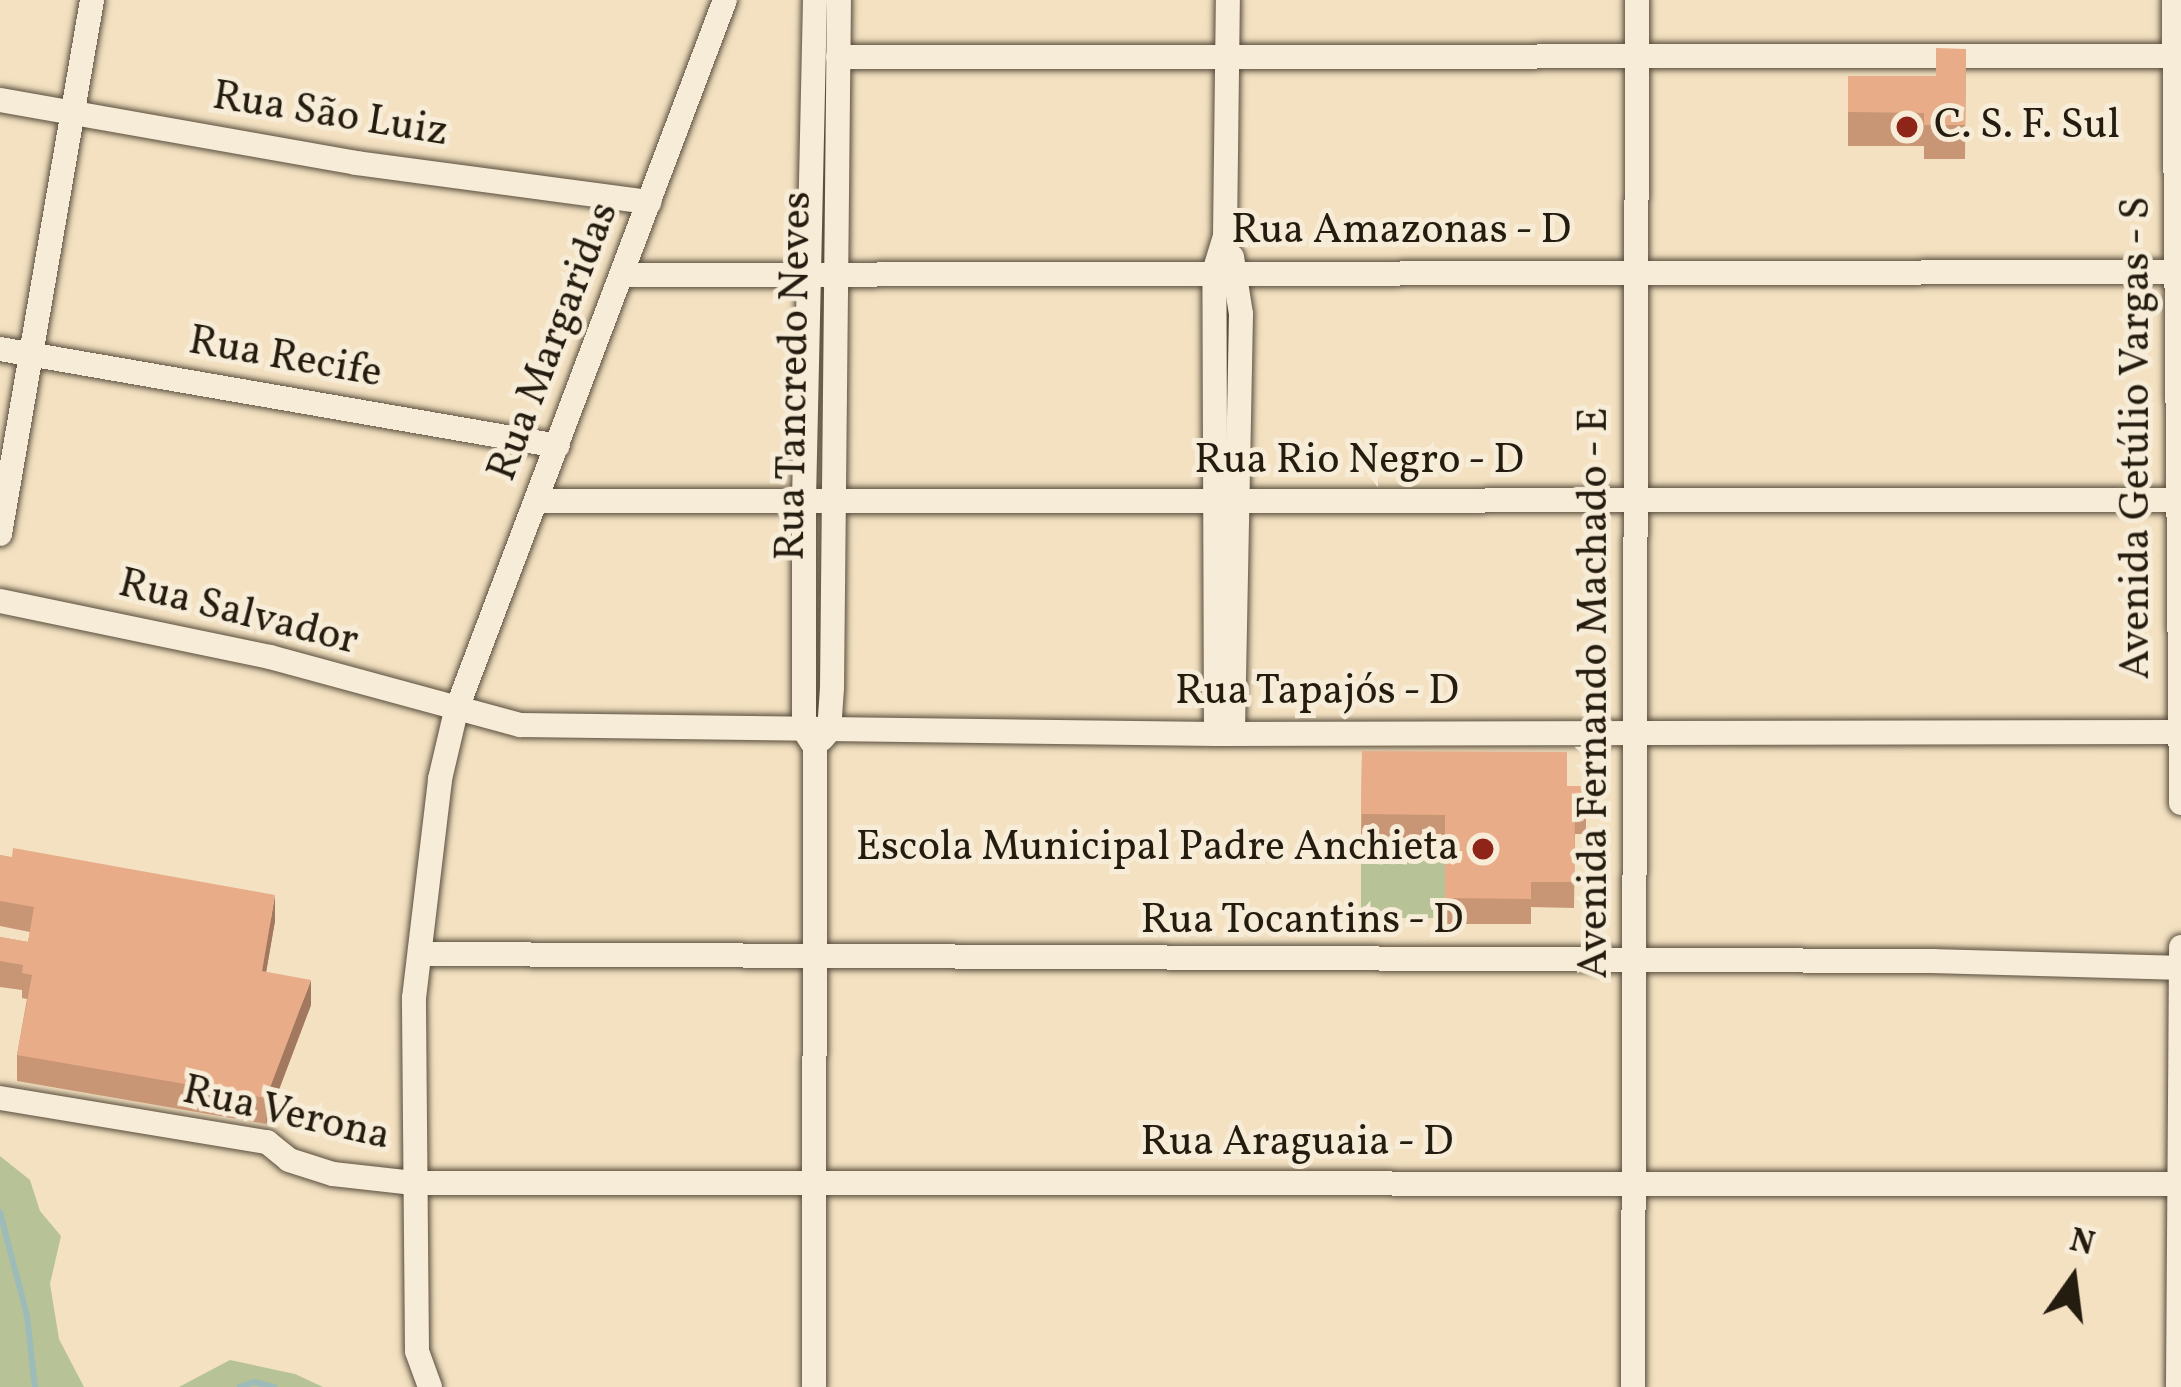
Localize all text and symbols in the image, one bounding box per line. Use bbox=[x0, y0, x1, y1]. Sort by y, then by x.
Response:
street label: Rua São Luiz bbox=[209, 73, 451, 159]
place label: C. S. F. Sul bbox=[1934, 102, 2120, 152]
marker: C. S. F. Sul bbox=[1891, 111, 1923, 143]
street label: Rua Tancredo Neves bbox=[768, 190, 824, 562]
street label: Rua Margaridas bbox=[479, 195, 631, 489]
street label: Avenida Getúlio Vargas - S bbox=[2113, 195, 2163, 681]
street label: Rua Amazonas - D bbox=[1230, 207, 1572, 257]
street label: Rua Recife bbox=[184, 317, 386, 401]
street label: Avenida Fernando Machado - E bbox=[1571, 406, 1621, 980]
street label: Rua Rio Negro - D bbox=[1193, 437, 1525, 487]
street label: Rua Salvador bbox=[113, 560, 363, 668]
street label: Rua Tapajós - D bbox=[1174, 668, 1460, 718]
place label: Escola Municipal Padre Anchieta bbox=[856, 824, 1459, 874]
marker: Escola Municipal Padre Anchieta bbox=[1470, 836, 1496, 862]
street label: Rua Tocantins - D bbox=[1139, 897, 1465, 947]
street label: Rua Verona bbox=[177, 1067, 395, 1163]
street label: Rua Araguaia - D bbox=[1140, 1119, 1454, 1169]
north arrow bbox=[2013, 1219, 2133, 1339]
text: N bbox=[2065, 1219, 2099, 1269]

